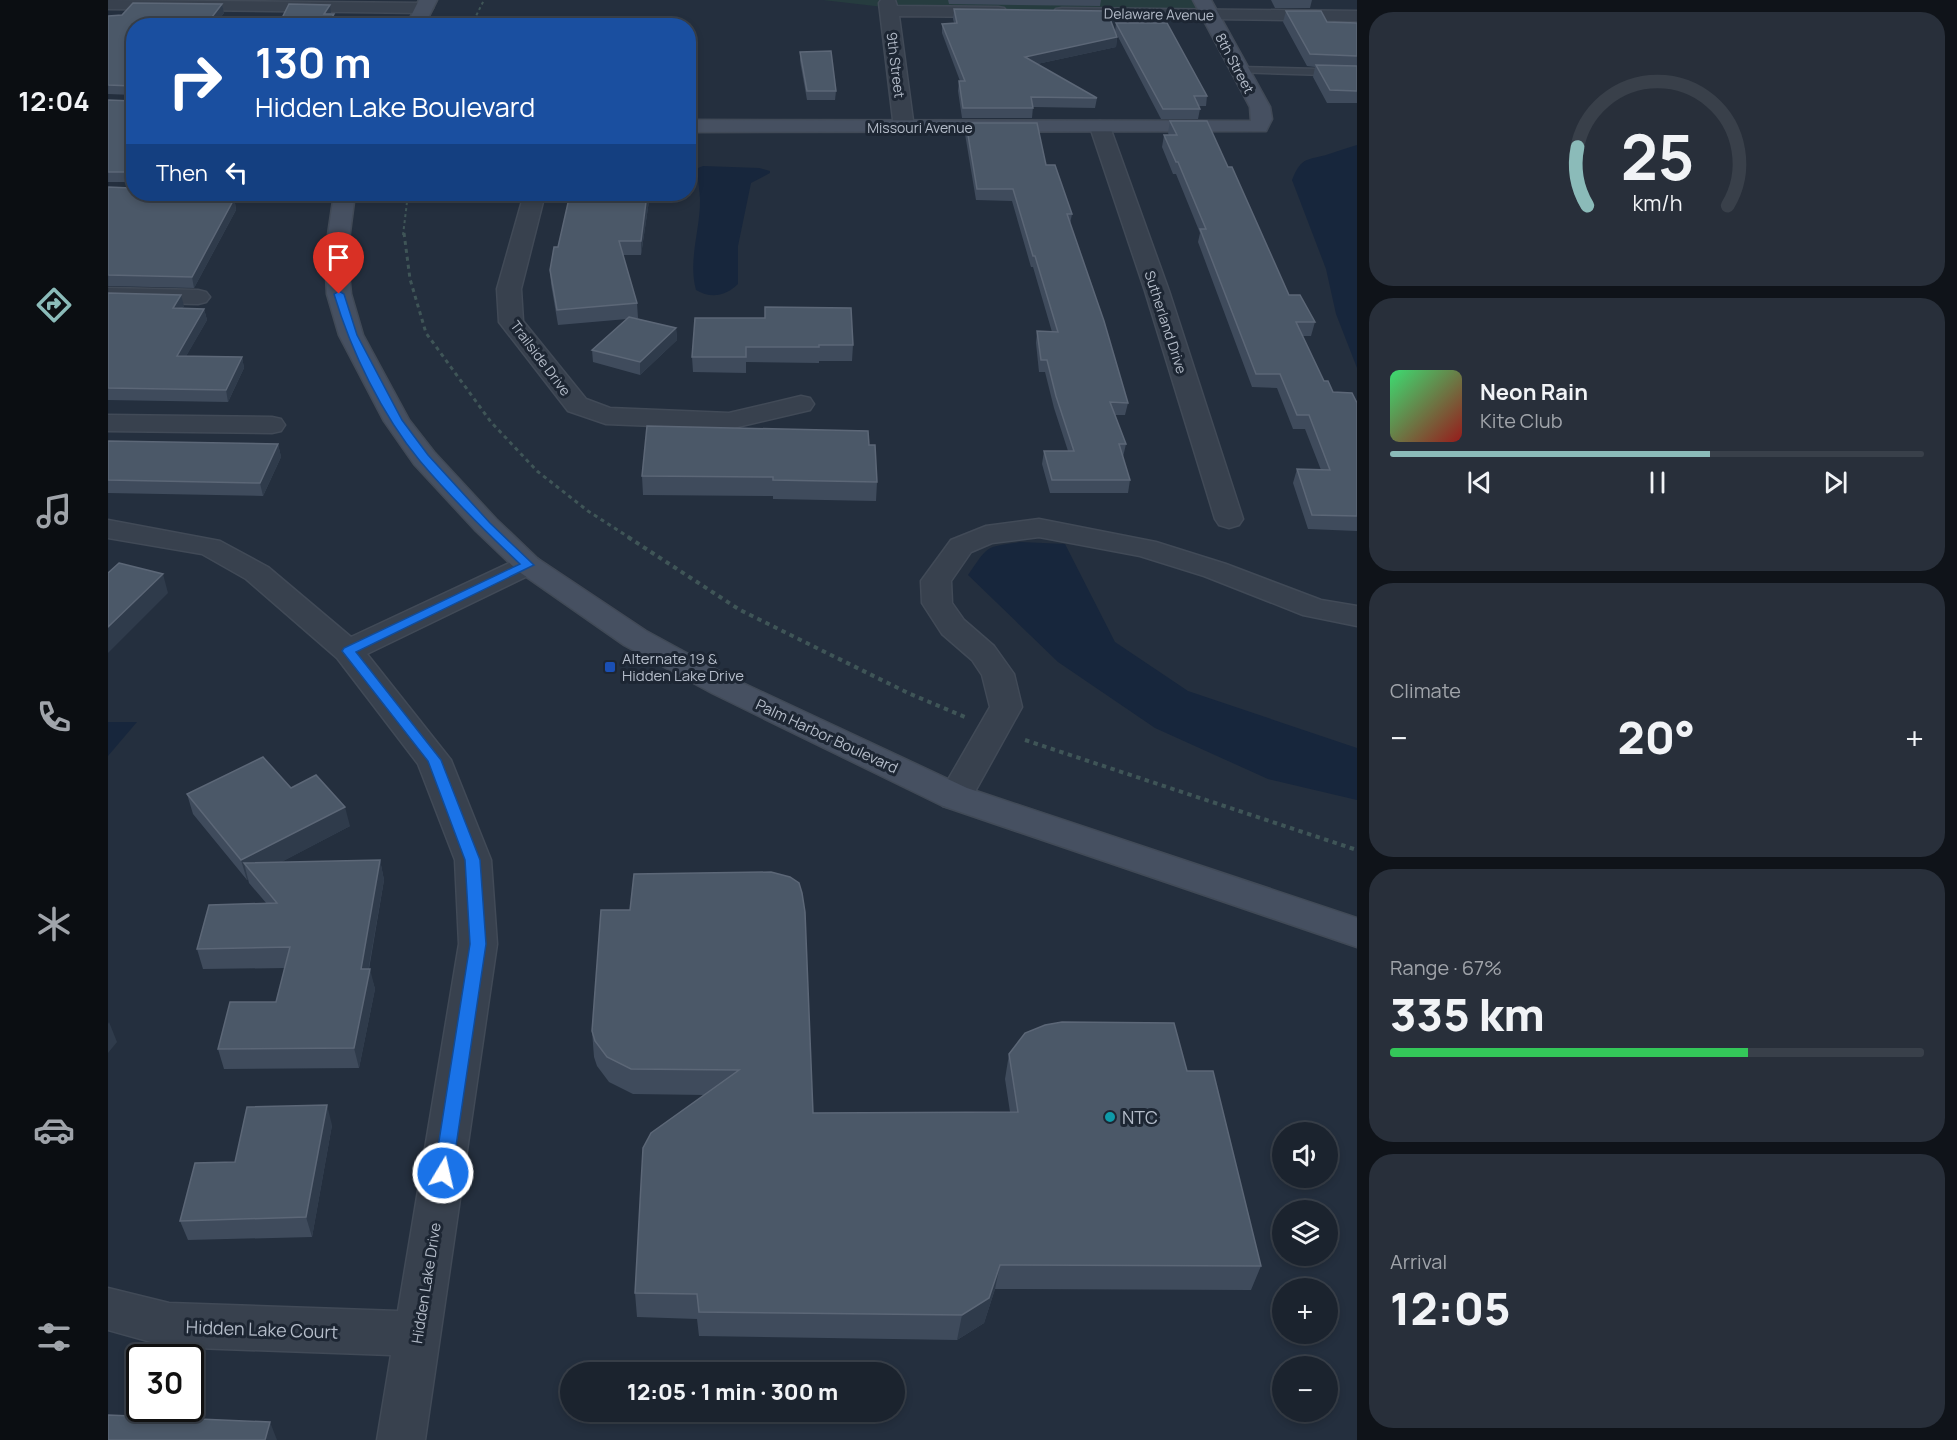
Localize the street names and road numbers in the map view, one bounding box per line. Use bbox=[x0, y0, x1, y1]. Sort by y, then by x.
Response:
street label: Delaware Avenue bbox=[1104, 4, 1214, 24]
street label: 8th Street bbox=[1211, 29, 1259, 97]
street label: 9th Street bbox=[883, 31, 910, 100]
street label: Missouri Avenue bbox=[867, 118, 973, 137]
street label: Sutherland Drive bbox=[1140, 268, 1192, 376]
street label: Trailside Drive bbox=[507, 317, 575, 399]
street label: Palm Harbor Boulevard bbox=[752, 694, 902, 778]
street label: Hidden Lake Drive bbox=[406, 1221, 446, 1345]
street label: Hidden Lake Court bbox=[185, 1314, 339, 1344]

